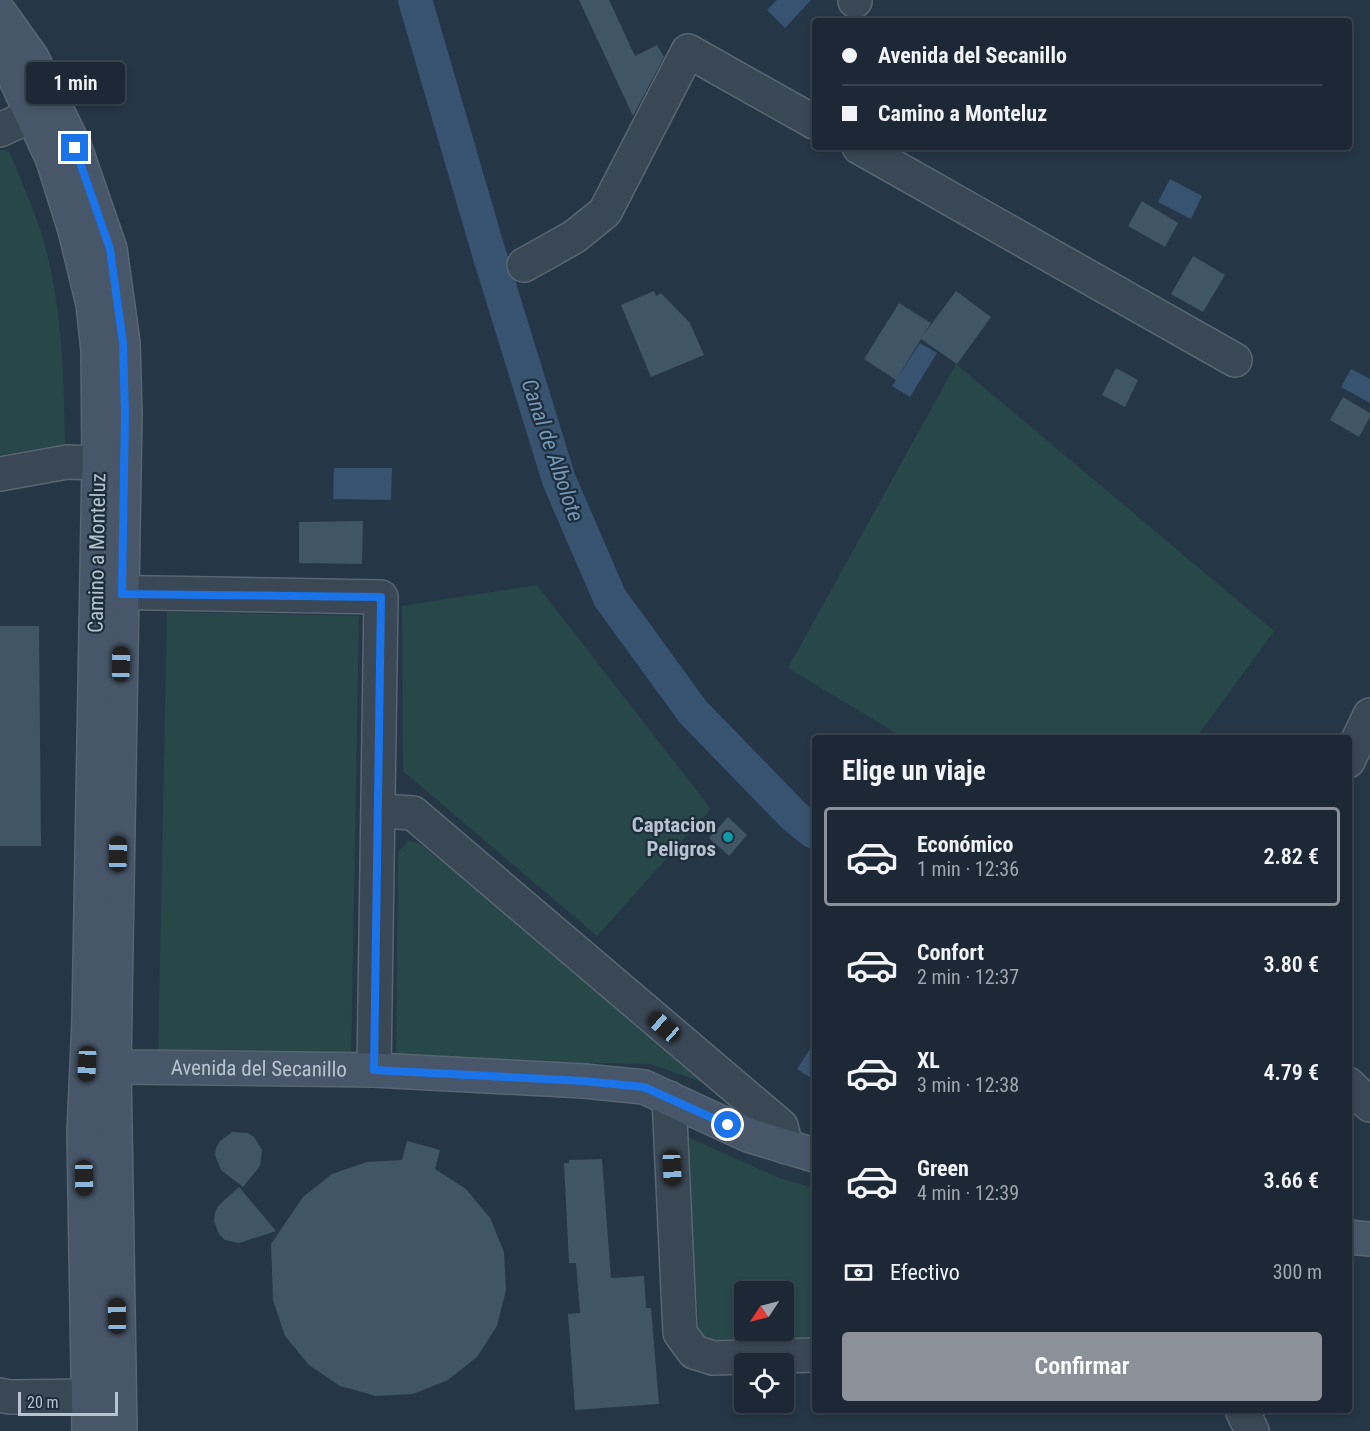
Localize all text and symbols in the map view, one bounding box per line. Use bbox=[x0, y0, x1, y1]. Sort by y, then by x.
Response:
text: Avenida del Secanillo bbox=[878, 43, 1067, 68]
callout: 1 min bbox=[26, 61, 124, 103]
text: 1 min bbox=[53, 71, 98, 95]
text: Camino a Monteluz bbox=[878, 101, 1047, 126]
route end bbox=[61, 134, 88, 161]
water label: Canal de Albolote bbox=[516, 376, 589, 525]
street label: Camino a Monteluz bbox=[84, 473, 110, 633]
car bbox=[112, 646, 130, 682]
text: Elige un viaje bbox=[842, 755, 986, 787]
place label: Captacion Peligros bbox=[632, 813, 716, 861]
marker: Captacion Peligros bbox=[721, 830, 735, 844]
icon: car bbox=[845, 830, 899, 884]
text: Económico bbox=[917, 832, 1013, 857]
car bbox=[109, 836, 127, 872]
text: 2.82 € bbox=[1263, 844, 1319, 869]
text: 1 min · 12:36 bbox=[917, 857, 1019, 881]
icon: car bbox=[845, 938, 899, 992]
text: Confort bbox=[917, 940, 984, 965]
text: 3.80 € bbox=[1263, 952, 1319, 977]
text: 2 min · 12:37 bbox=[917, 965, 1019, 989]
car bbox=[645, 1008, 683, 1046]
car bbox=[77, 1046, 97, 1082]
icon: car bbox=[845, 1046, 899, 1100]
text: XL bbox=[917, 1048, 940, 1073]
street label: Avenida del Secanillo bbox=[171, 1056, 347, 1082]
text: 4.79 € bbox=[1263, 1060, 1319, 1085]
text: 3 min · 12:38 bbox=[917, 1073, 1019, 1097]
route start bbox=[714, 1111, 741, 1138]
car bbox=[662, 1150, 682, 1186]
icon: car bbox=[845, 1154, 899, 1208]
text: Green bbox=[917, 1156, 969, 1181]
car bbox=[75, 1160, 93, 1196]
text: 3.66 € bbox=[1263, 1168, 1319, 1193]
text: 4 min · 12:39 bbox=[917, 1181, 1019, 1205]
icon: cash bbox=[842, 1256, 875, 1289]
text: Efectivo bbox=[890, 1260, 960, 1285]
text: 300 m bbox=[1273, 1260, 1322, 1284]
north arrow bbox=[734, 1281, 794, 1341]
map controls bbox=[734, 1281, 794, 1413]
car bbox=[108, 1298, 126, 1334]
button: Confirmar bbox=[842, 1332, 1322, 1401]
button: locate bbox=[734, 1353, 794, 1413]
scale bar bbox=[18, 1389, 118, 1416]
text: 20 m bbox=[27, 1393, 59, 1412]

